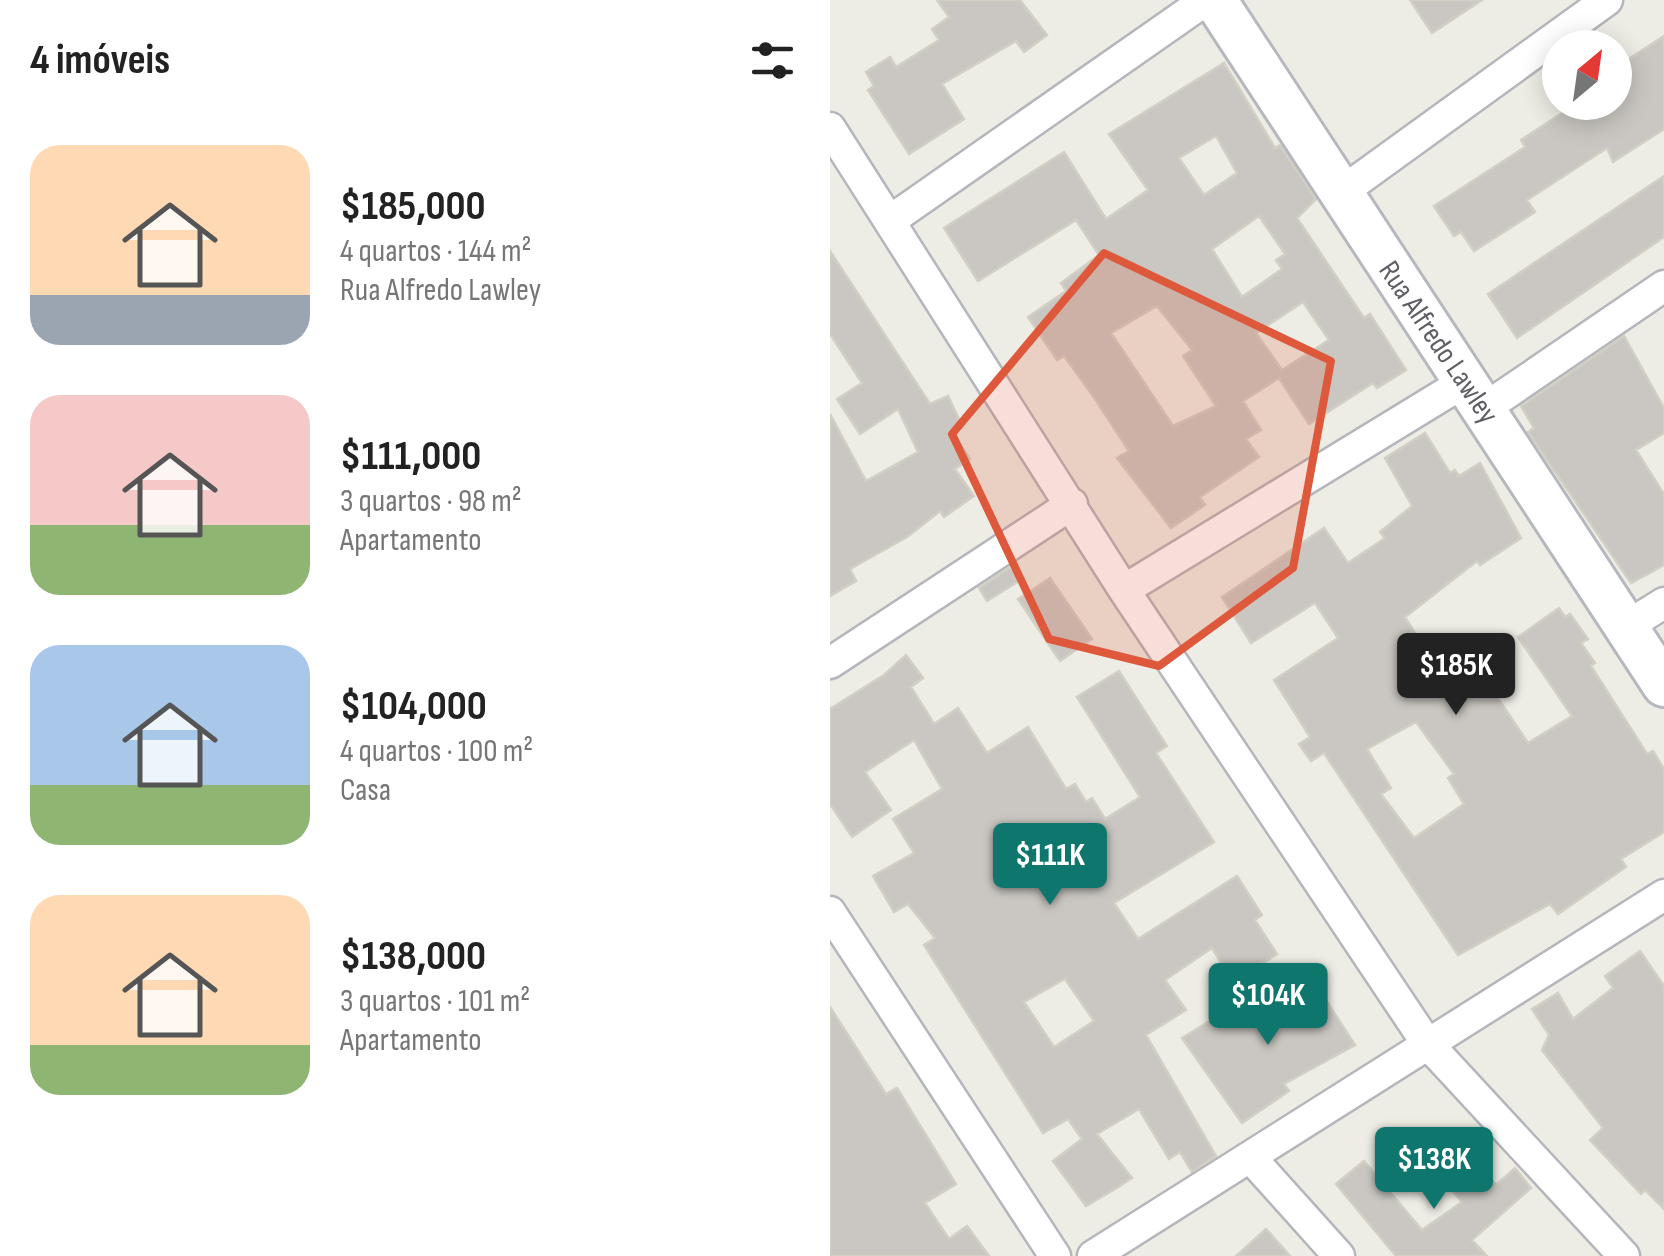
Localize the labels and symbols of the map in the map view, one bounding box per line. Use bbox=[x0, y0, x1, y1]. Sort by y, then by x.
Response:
north arrow bbox=[1542, 30, 1632, 120]
street label: Rua Alfredo Lawley bbox=[1371, 254, 1506, 431]
pin: $185K bbox=[1386, 633, 1526, 718]
pin: $111K bbox=[980, 823, 1120, 908]
pin: $104K bbox=[1198, 963, 1338, 1048]
pin: $138K bbox=[1364, 1127, 1504, 1212]

